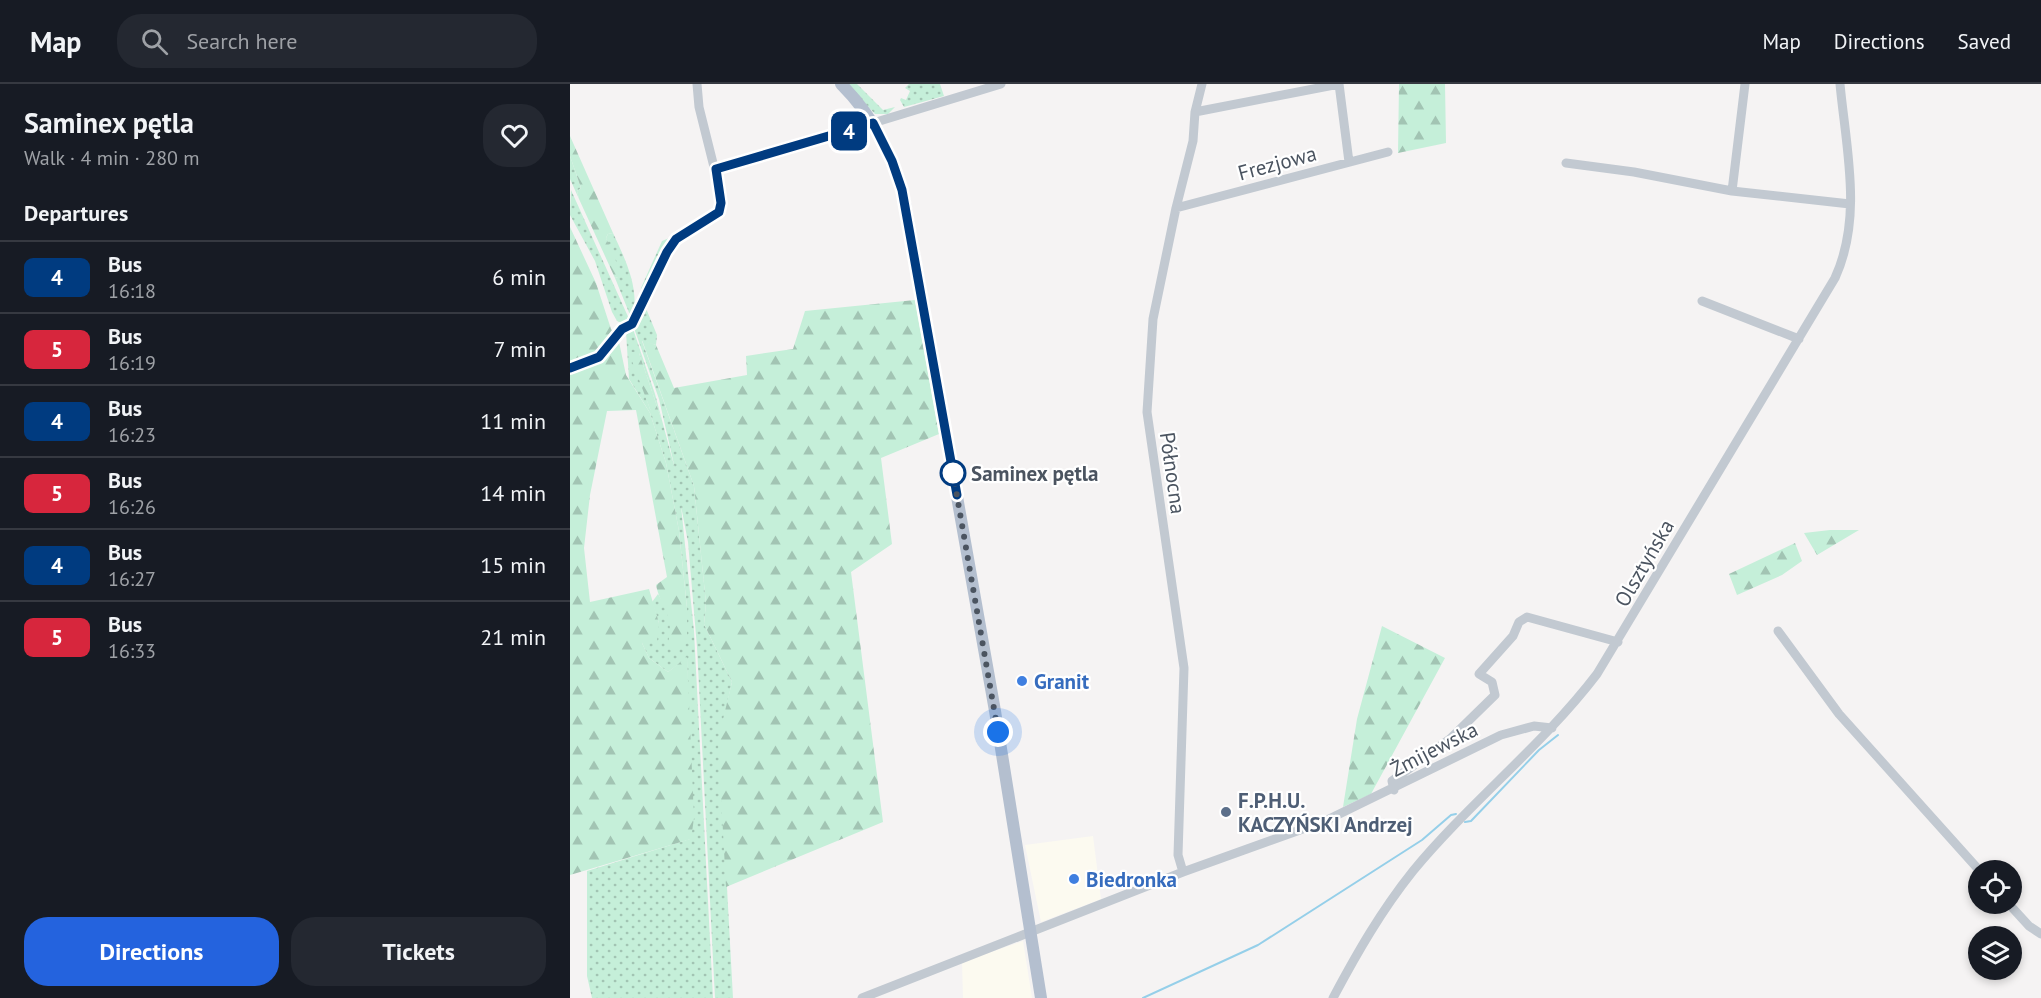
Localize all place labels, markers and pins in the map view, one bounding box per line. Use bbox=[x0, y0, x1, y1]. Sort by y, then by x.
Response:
marker: Saminex pętla bbox=[940, 460, 966, 486]
place label: Saminex pętla bbox=[971, 460, 1098, 487]
place label: Granit bbox=[1034, 668, 1090, 695]
marker: Granit bbox=[1015, 674, 1029, 688]
place label: F.P.H.U. KACZYŃSKI Andrzej bbox=[1238, 787, 1413, 838]
marker: F.P.H.U. KACZYŃSKI Andrzej bbox=[1219, 805, 1233, 819]
place label: Biedronka bbox=[1086, 866, 1177, 893]
marker: Biedronka bbox=[1067, 872, 1081, 886]

